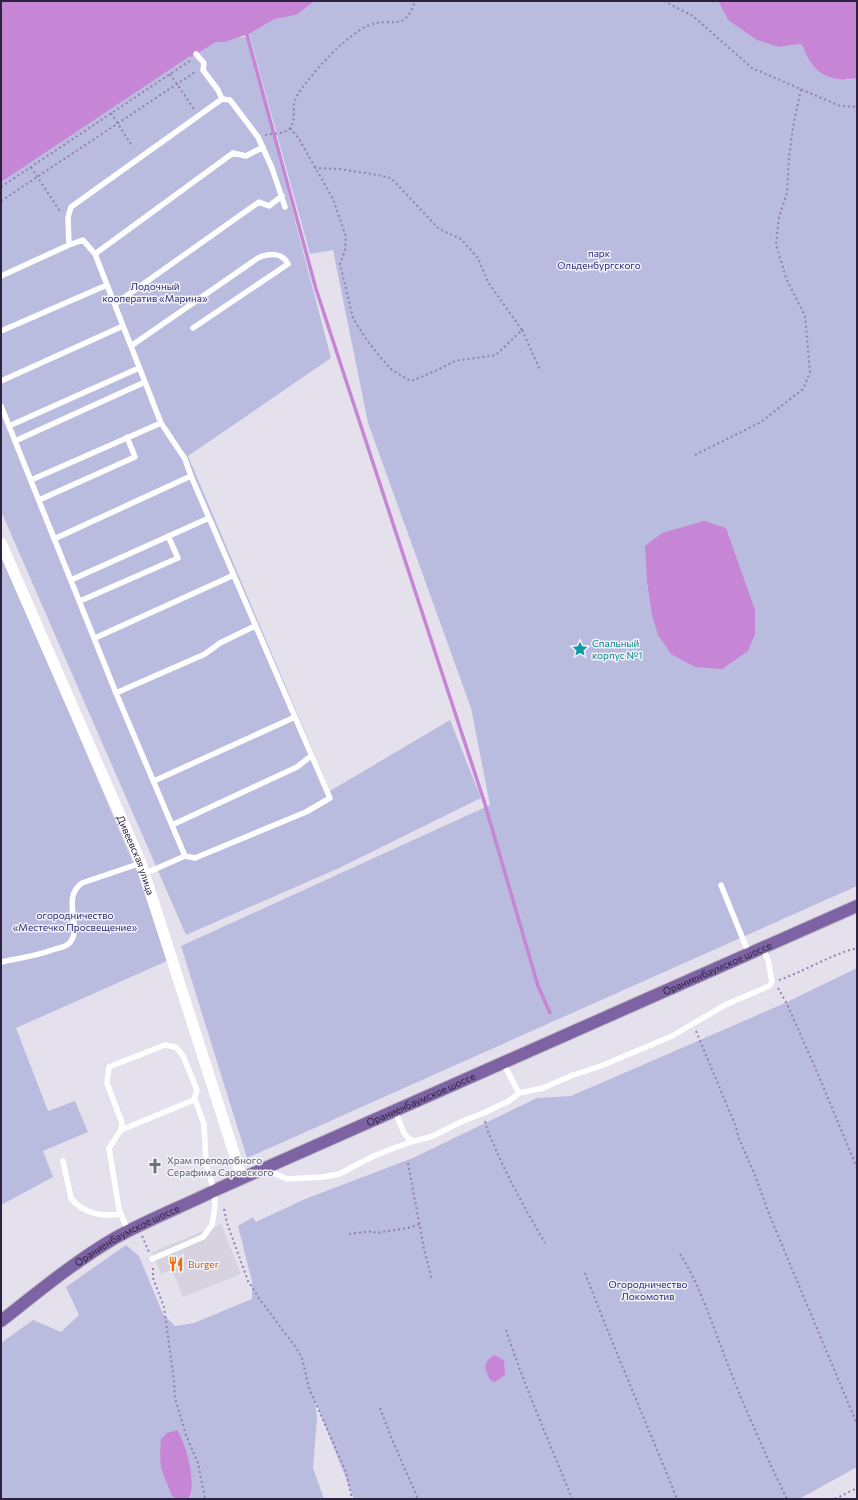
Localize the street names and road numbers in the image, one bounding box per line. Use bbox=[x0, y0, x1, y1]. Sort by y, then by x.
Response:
street label: Дивеевская улица bbox=[115, 813, 157, 896]
street label: Ораниенбаумское шоссе bbox=[661, 939, 773, 997]
street label: Ораниенбаумское шоссе bbox=[364, 1070, 477, 1128]
street label: Ораниенбаумское шоссе bbox=[72, 1202, 181, 1269]

